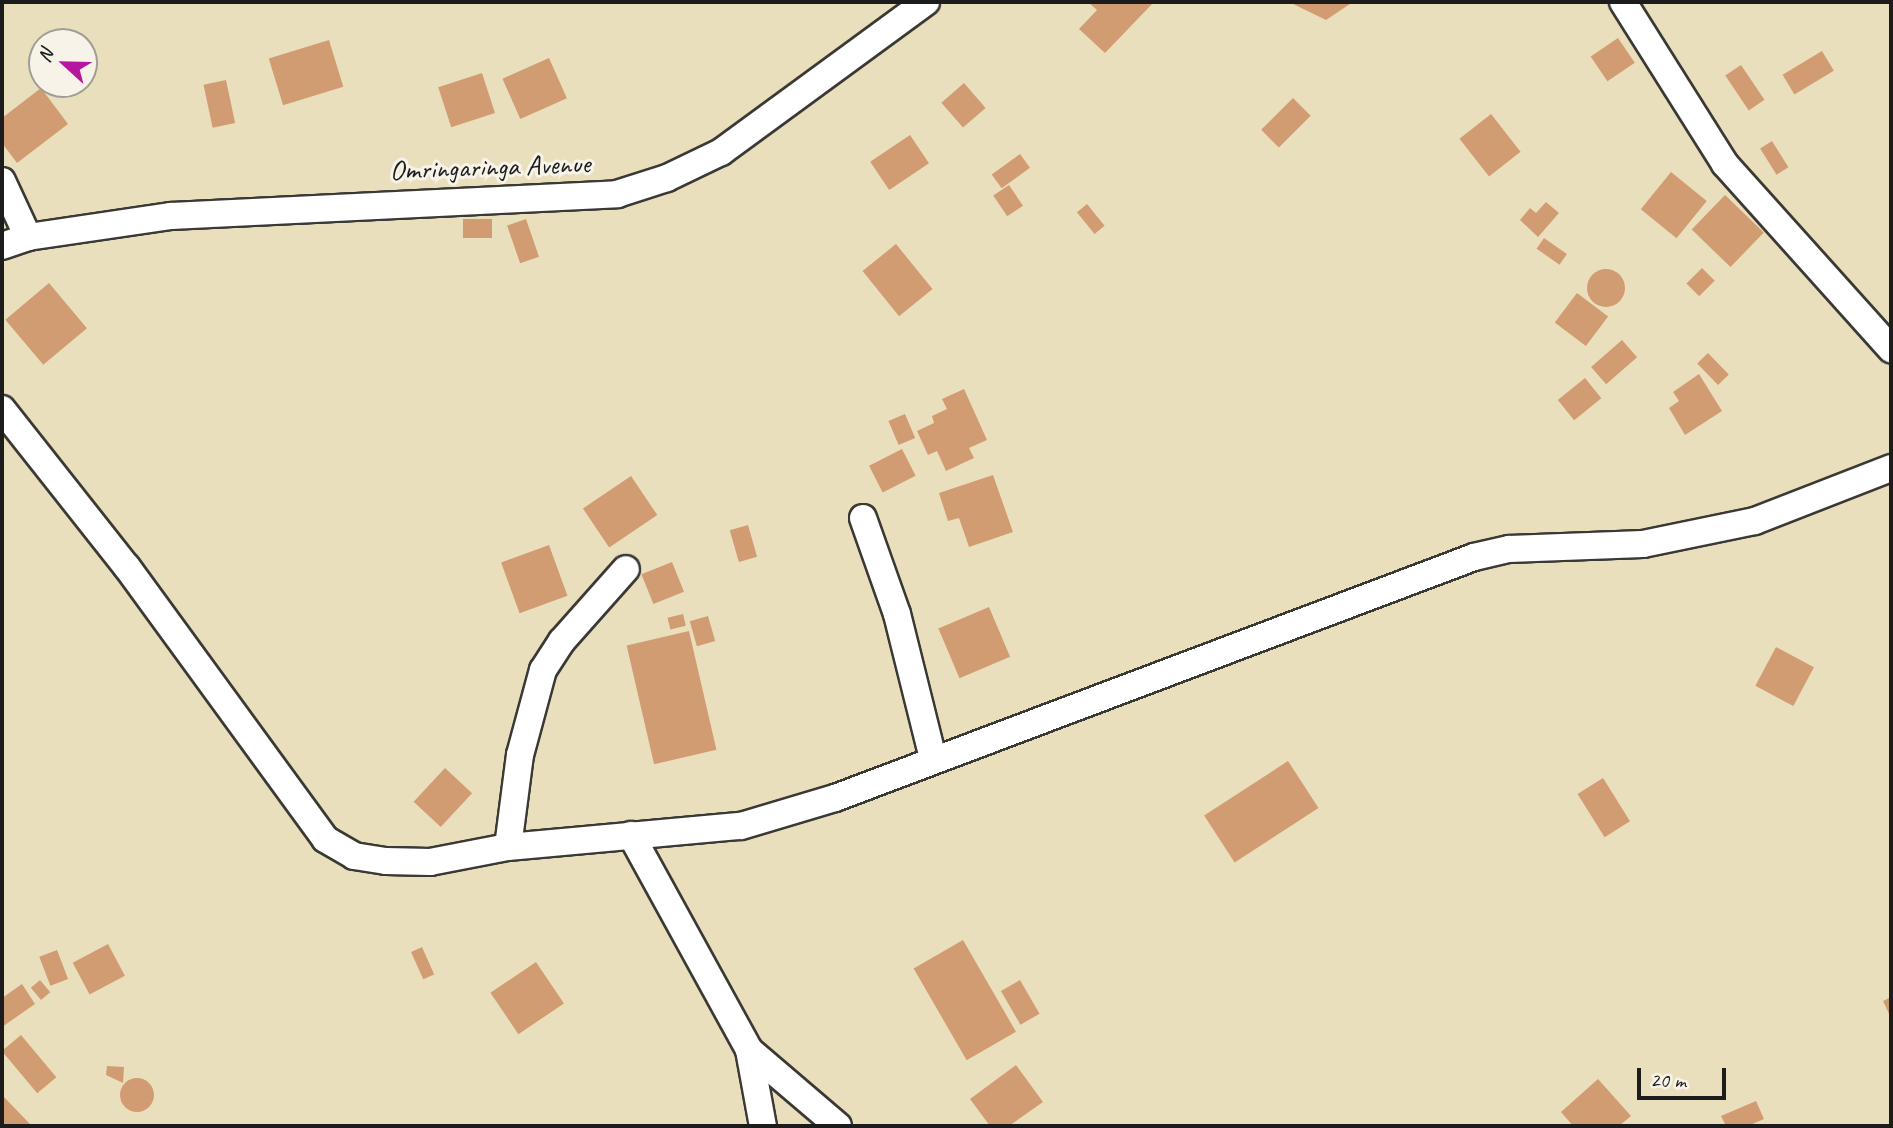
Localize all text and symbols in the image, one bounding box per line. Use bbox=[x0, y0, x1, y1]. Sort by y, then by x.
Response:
north arrow bbox=[28, 28, 98, 98]
text: N bbox=[32, 46, 59, 66]
street label: Omringaringa Avenue bbox=[389, 147, 591, 187]
scale bar bbox=[1641, 1054, 1730, 1098]
text: 20 m bbox=[1650, 1067, 1686, 1093]

